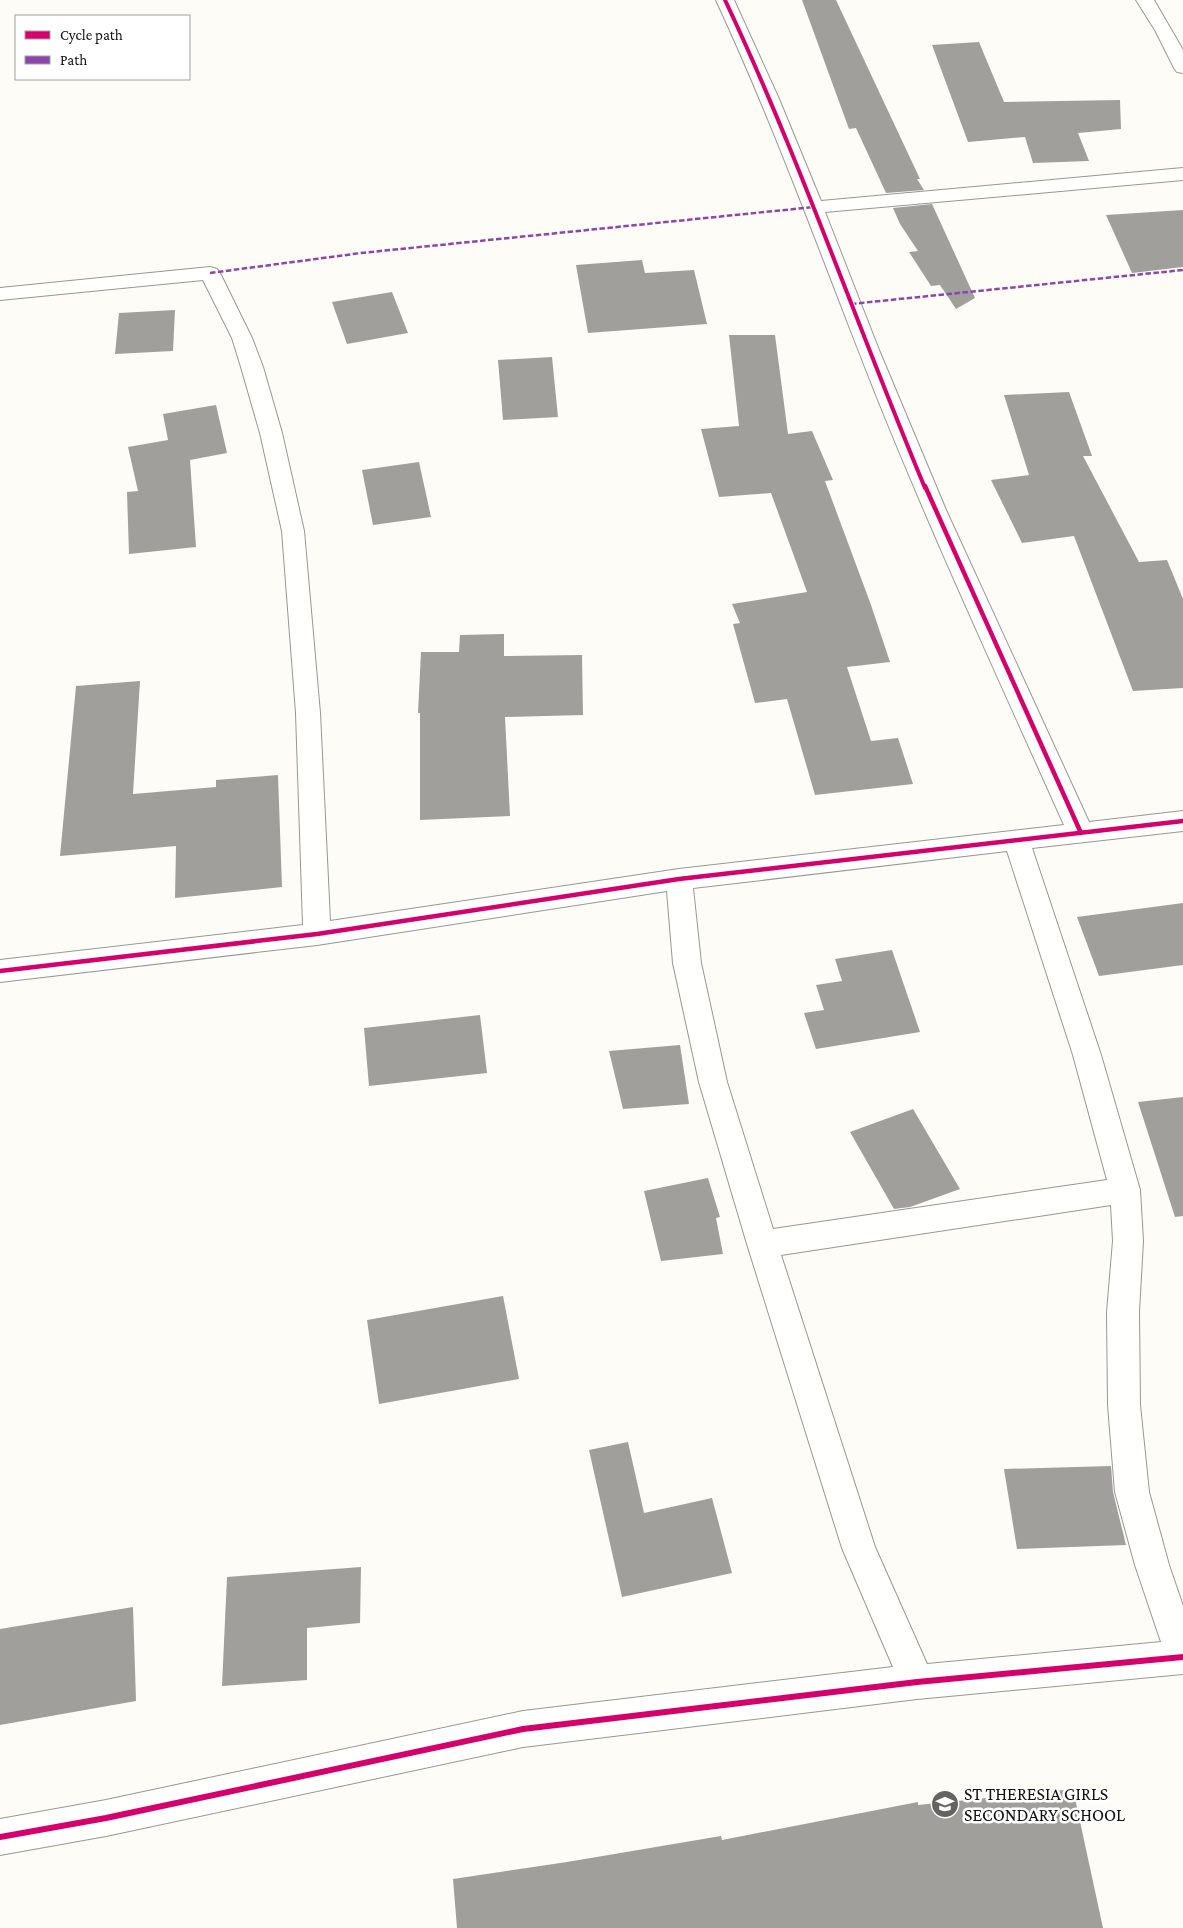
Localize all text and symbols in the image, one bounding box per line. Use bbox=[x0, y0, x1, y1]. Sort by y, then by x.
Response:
legend bbox=[15, 15, 190, 80]
text: Cycle path bbox=[60, 27, 123, 44]
text: Path bbox=[60, 52, 87, 68]
place label: ST THERESIA GIRLS SECONDARY SCHOOL bbox=[964, 1784, 1125, 1825]
school or university icon: ST THERESIA GIRLS SECONDARY SCHOOL bbox=[930, 1789, 960, 1819]

